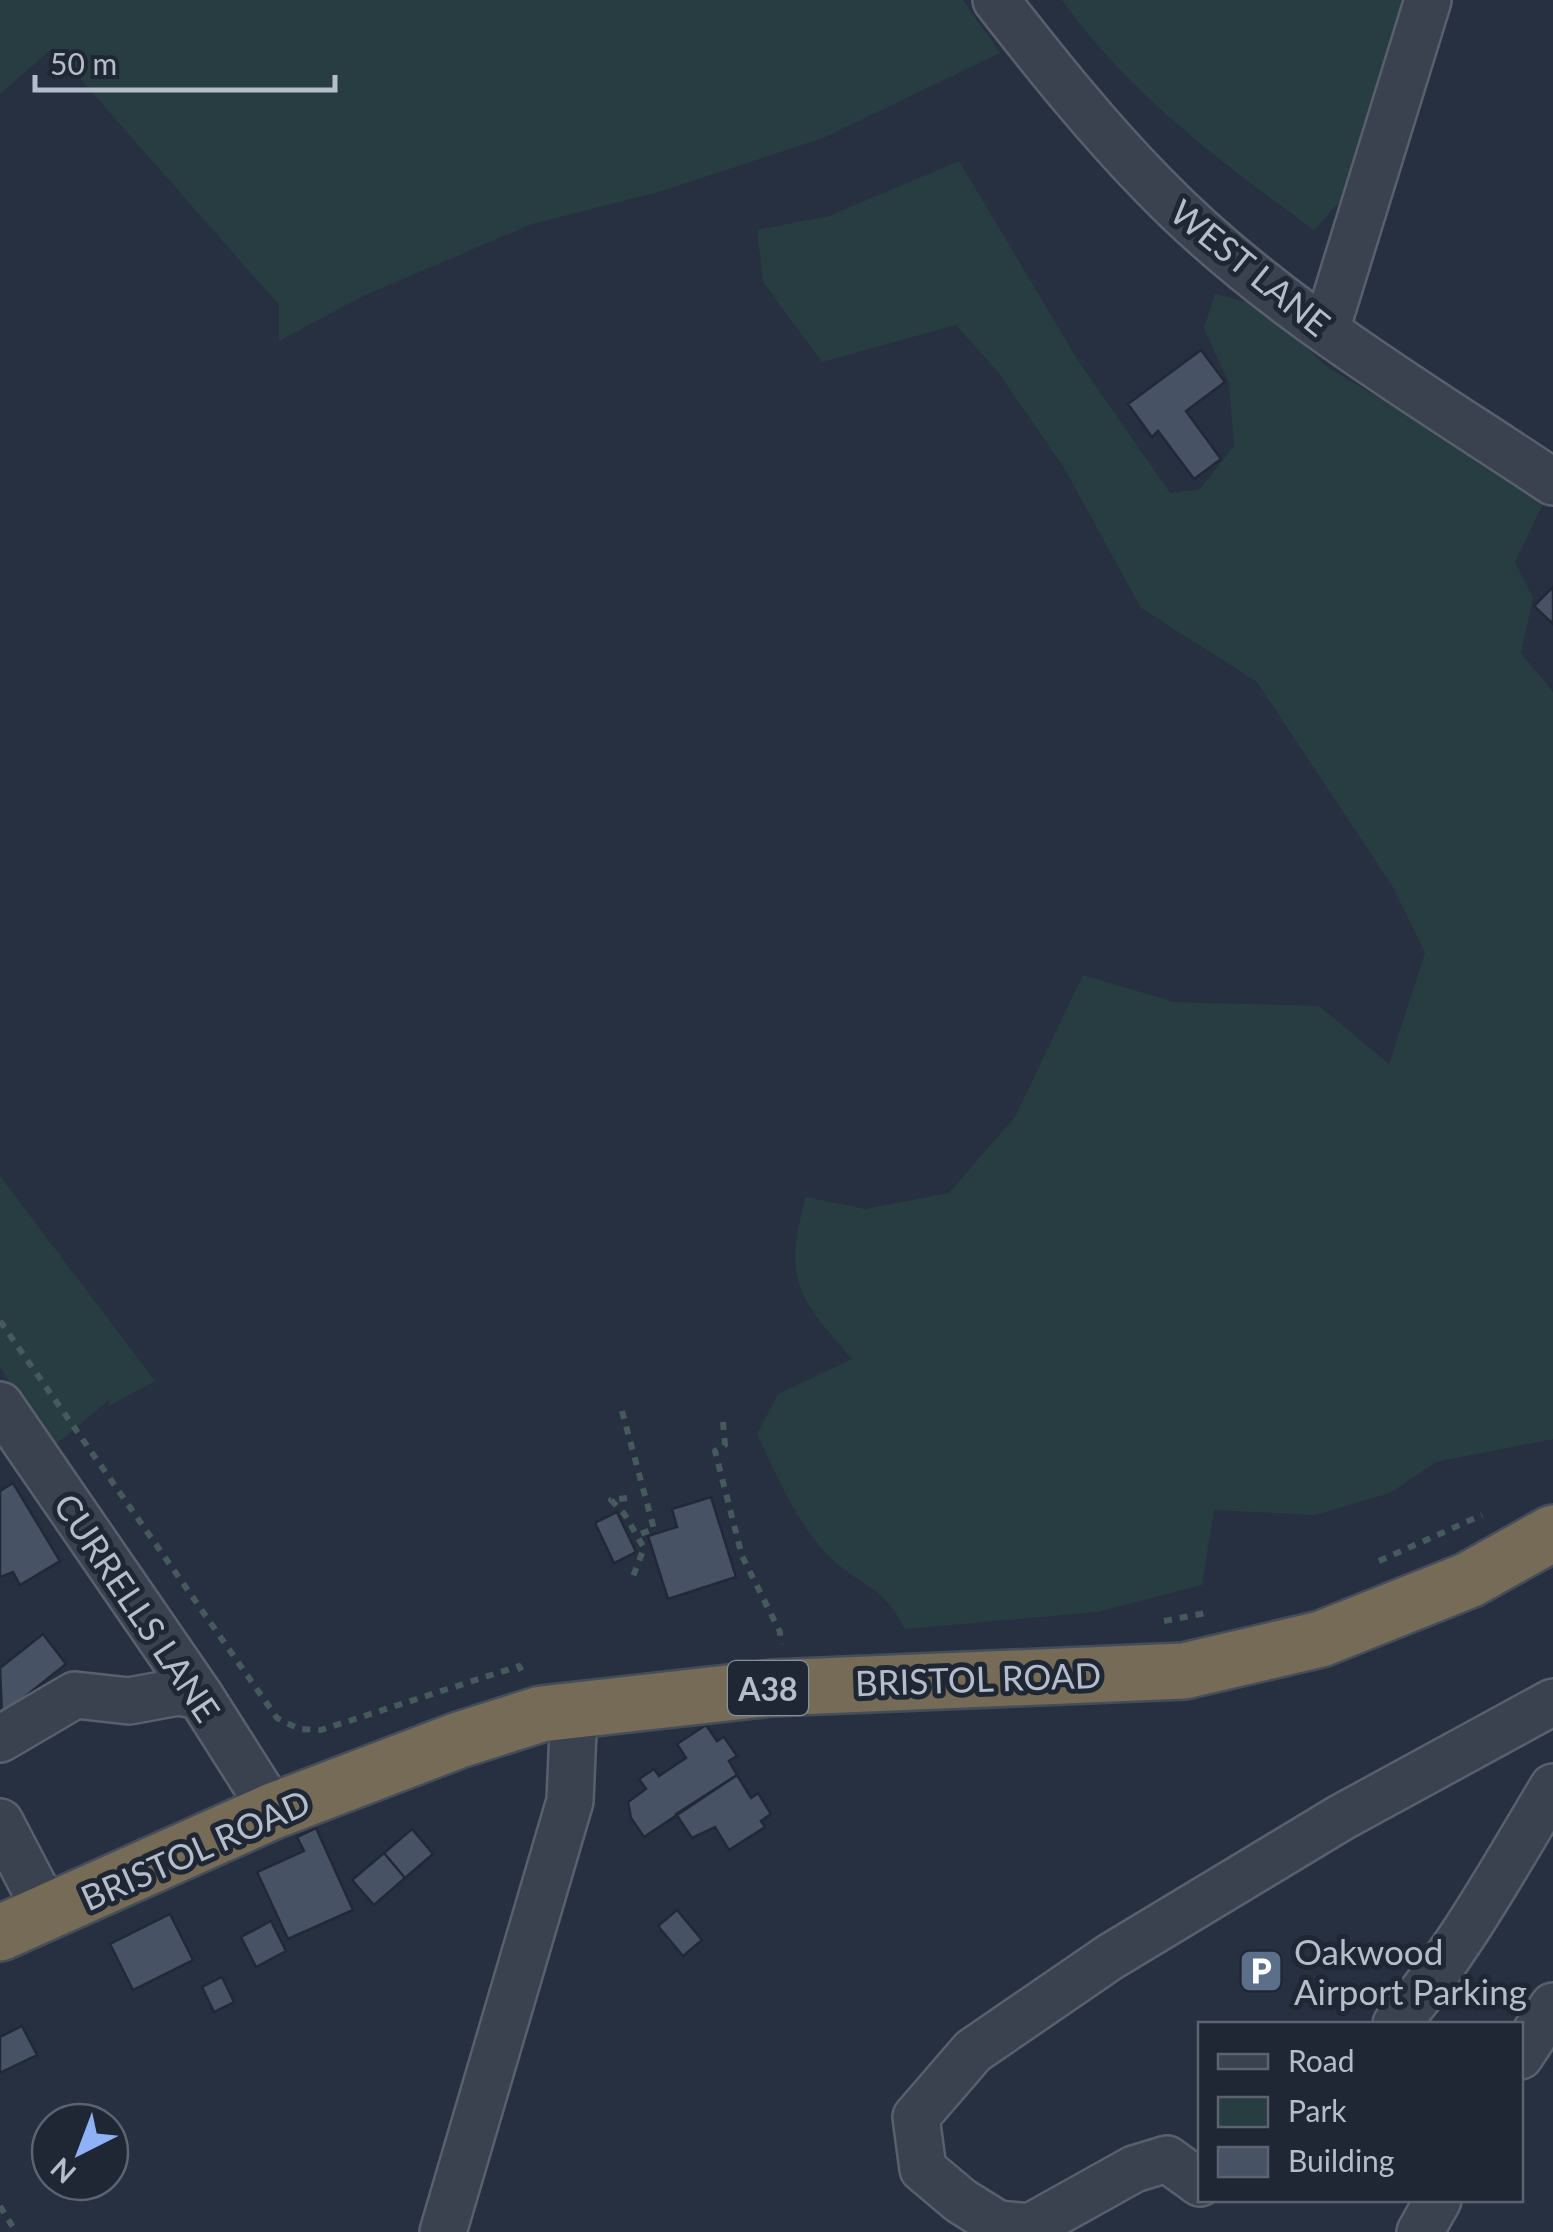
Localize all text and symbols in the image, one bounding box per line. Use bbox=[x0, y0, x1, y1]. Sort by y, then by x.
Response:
scale bar bbox=[35, 30, 335, 92]
text: 50 m bbox=[50, 45, 117, 81]
street label: WEST LANE bbox=[1163, 190, 1339, 344]
street label: CURRELLS LANE bbox=[46, 1485, 230, 1729]
street label: BRISTOL ROAD bbox=[854, 1653, 1102, 1703]
road number: A38 bbox=[728, 1661, 808, 1715]
street label: BRISTOL ROAD bbox=[74, 1780, 316, 1918]
place label: Oakwood Airport Parking bbox=[1294, 1930, 1527, 2012]
parking icon: Oakwood Airport Parking bbox=[1238, 1948, 1284, 1994]
legend bbox=[1198, 2022, 1523, 2202]
text: Road bbox=[1288, 2042, 1355, 2078]
text: Park bbox=[1288, 2092, 1347, 2128]
north arrow bbox=[30, 2102, 130, 2202]
text: Building bbox=[1288, 2142, 1394, 2178]
text: N bbox=[43, 2151, 82, 2191]

